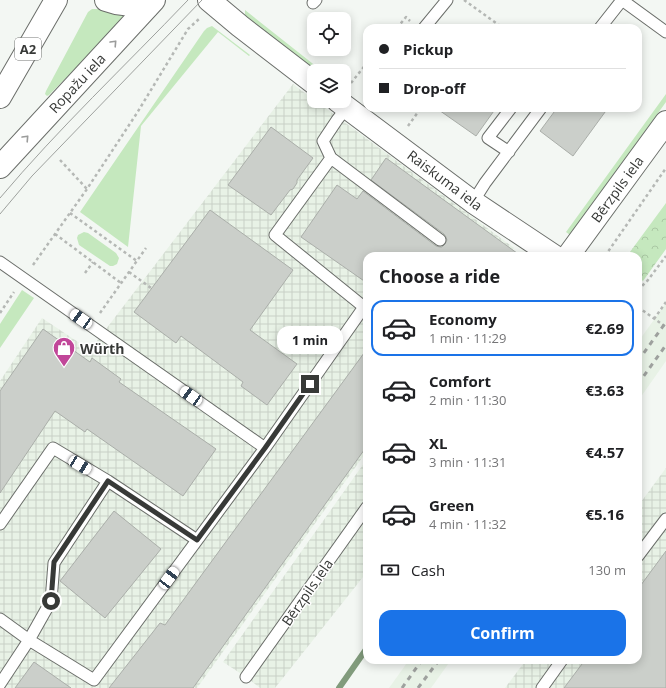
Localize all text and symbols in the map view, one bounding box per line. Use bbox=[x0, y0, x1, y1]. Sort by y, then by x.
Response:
map controls bbox=[307, 12, 351, 108]
button: locate bbox=[307, 12, 351, 56]
road number: A2 bbox=[15, 38, 41, 60]
text: Pickup bbox=[403, 39, 453, 59]
one-way arrow bbox=[110, 40, 117, 48]
street label: Ropažu iela bbox=[45, 49, 109, 117]
button: layers bbox=[307, 64, 351, 108]
text: Drop-off bbox=[403, 78, 465, 98]
one-way arrow bbox=[22, 136, 29, 143]
street label: Raiskuma iela bbox=[403, 145, 487, 215]
street label: Bērzpils iela bbox=[586, 152, 648, 226]
text: Choose a ride bbox=[379, 264, 500, 288]
car bbox=[68, 307, 94, 331]
text: Economy bbox=[429, 309, 497, 329]
icon: car bbox=[381, 310, 417, 346]
text: €2.69 bbox=[585, 318, 624, 338]
callout: 1 min bbox=[277, 326, 343, 354]
text: 1 min · 11:29 bbox=[429, 329, 506, 347]
text: 1 min bbox=[292, 331, 328, 349]
shop icon: Würth bbox=[51, 335, 77, 368]
place label: Würth bbox=[80, 339, 124, 358]
text: Comfort bbox=[429, 371, 491, 391]
icon: car bbox=[381, 372, 417, 408]
route end bbox=[301, 375, 319, 393]
text: €3.63 bbox=[585, 380, 624, 400]
car bbox=[178, 384, 204, 408]
text: 2 min · 11:30 bbox=[429, 391, 506, 409]
text: XL bbox=[429, 433, 447, 453]
icon: car bbox=[381, 434, 417, 470]
text: €4.57 bbox=[585, 442, 624, 462]
text: 3 min · 11:31 bbox=[429, 453, 506, 471]
car bbox=[67, 454, 93, 476]
text: Green bbox=[429, 495, 474, 515]
icon: car bbox=[381, 496, 417, 532]
text: €5.16 bbox=[585, 504, 624, 524]
text: 4 min · 11:32 bbox=[429, 515, 506, 533]
street label: Bērzpils iela bbox=[277, 555, 337, 629]
icon: cash bbox=[379, 559, 401, 581]
text: Cash bbox=[411, 560, 445, 580]
text: 130 m bbox=[588, 561, 626, 579]
car bbox=[157, 565, 181, 591]
route start bbox=[42, 592, 60, 610]
button: Confirm bbox=[379, 610, 626, 656]

